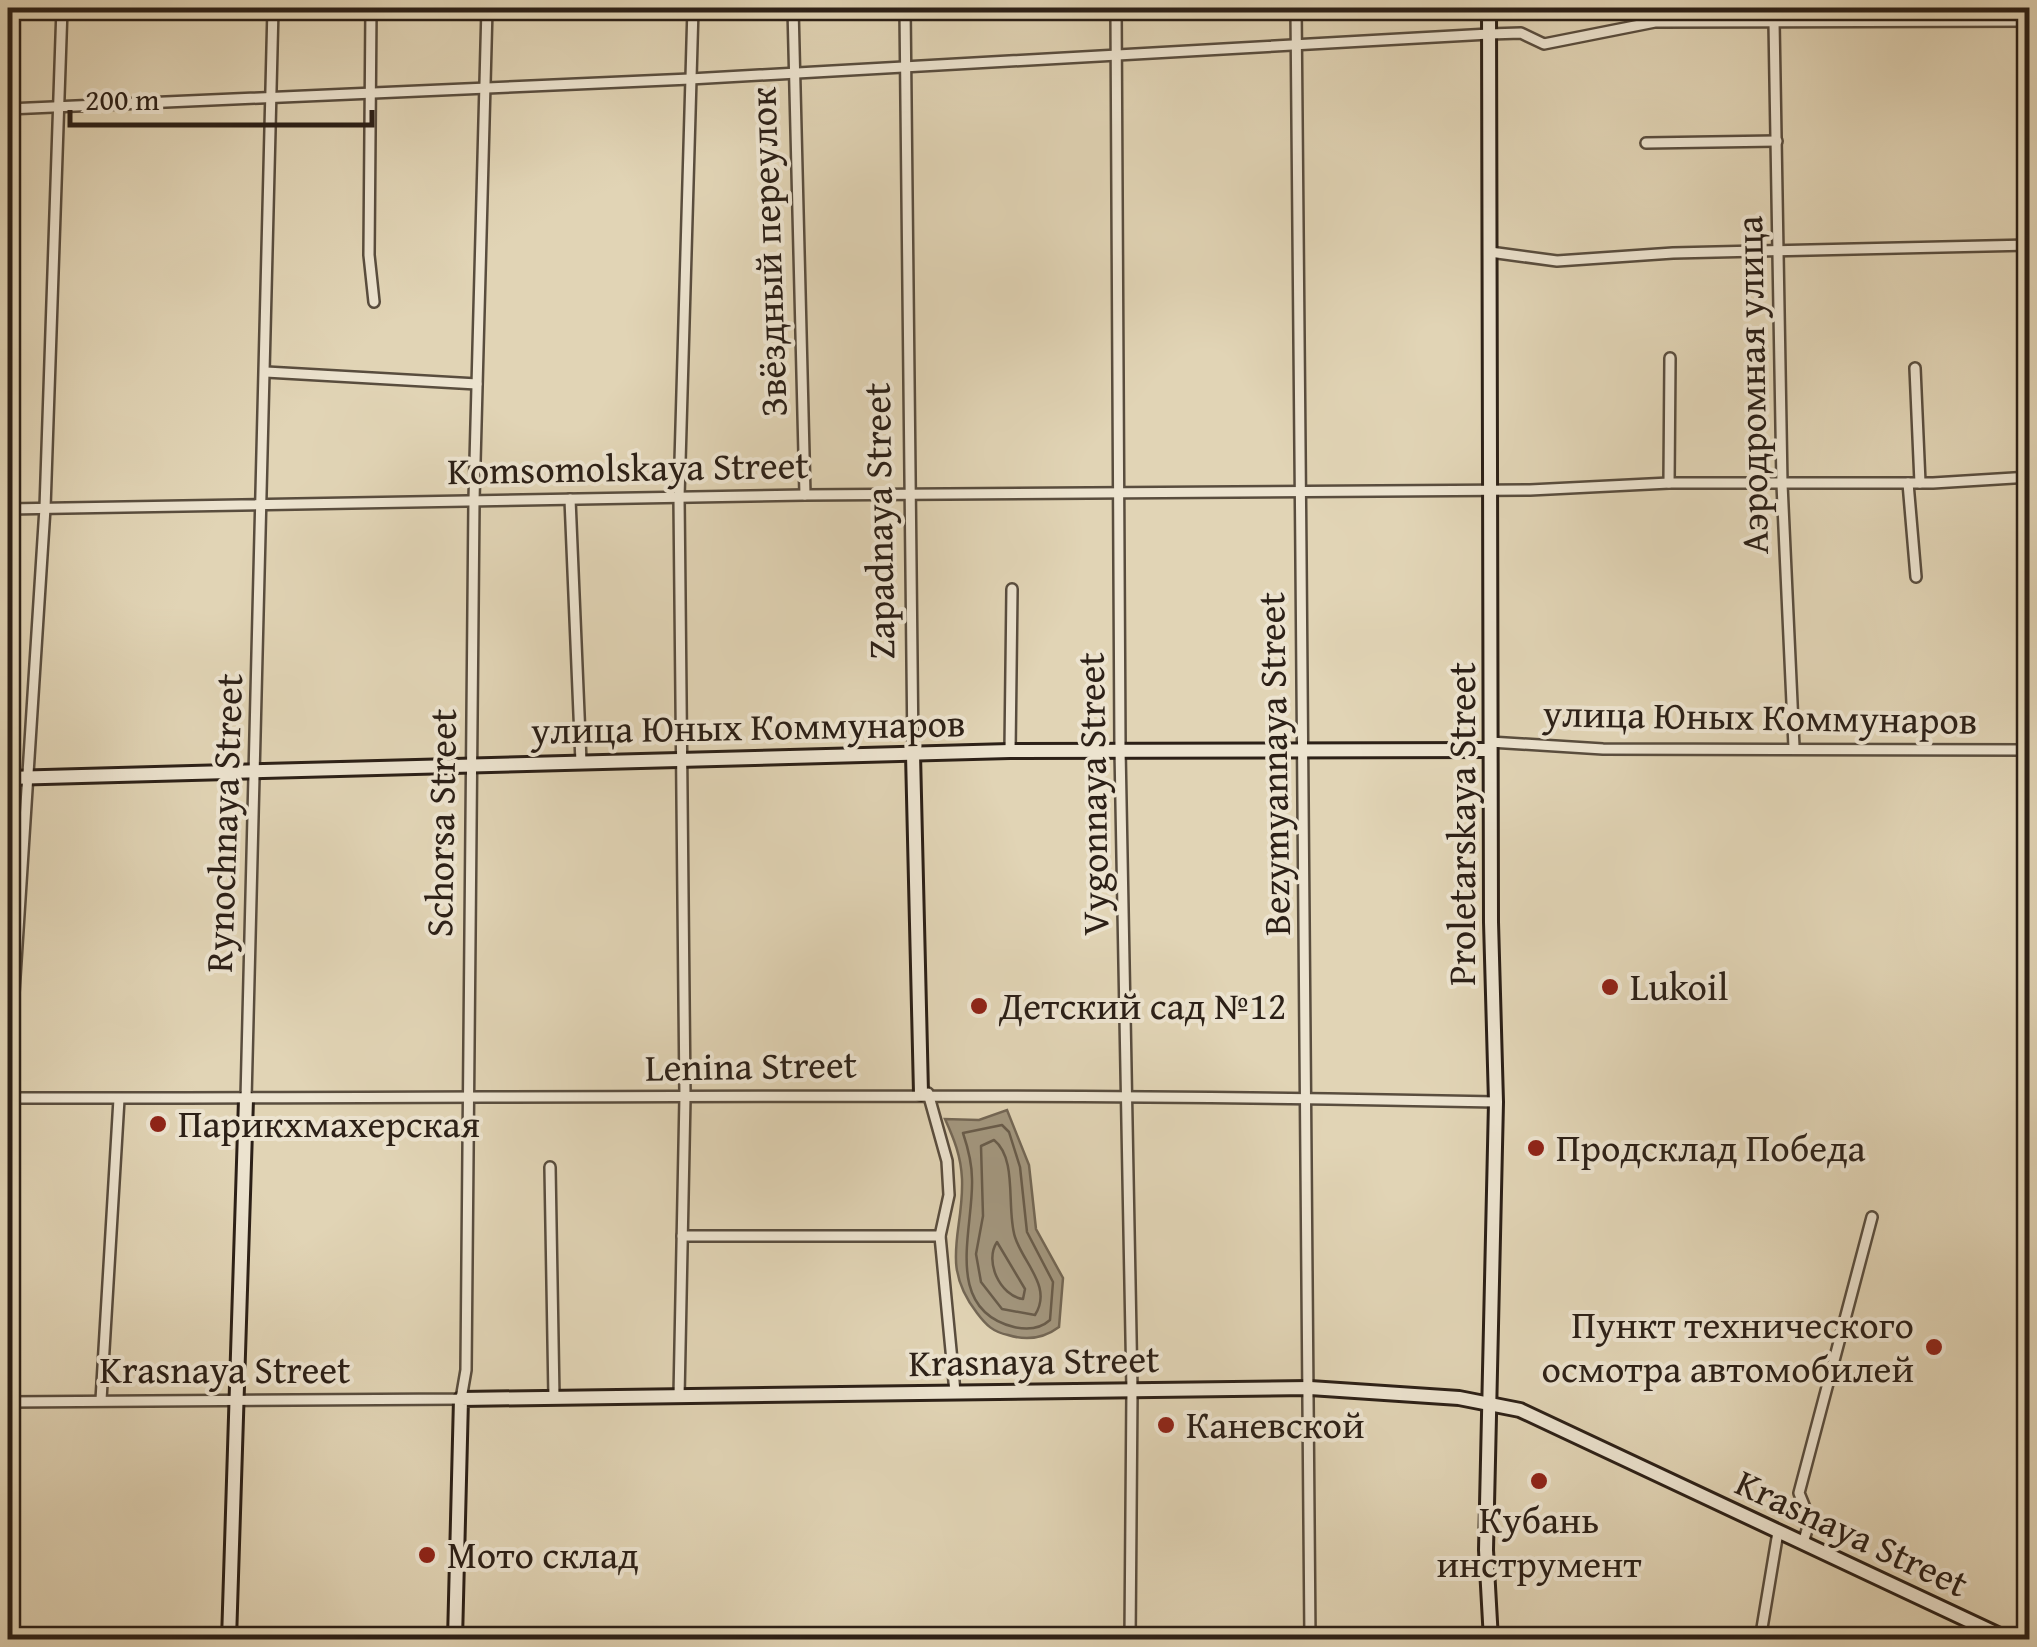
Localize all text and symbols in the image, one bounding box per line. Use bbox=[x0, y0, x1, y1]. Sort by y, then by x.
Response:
scale bar bbox=[70, 65, 372, 127]
text: 200 m bbox=[85, 77, 160, 121]
street label: Звёздный переулок bbox=[733, 86, 801, 418]
street label: Аэродромная улица bbox=[1720, 215, 1782, 555]
street label: Zapadnaya Street bbox=[848, 382, 908, 660]
street label: Komsomolskaya Street bbox=[447, 436, 809, 498]
street label: Bezymyannaya Street bbox=[1242, 592, 1304, 936]
street label: Vygonnaya Street bbox=[1062, 652, 1122, 936]
street label: Proletarskaya Street bbox=[1433, 662, 1489, 986]
street label: Rynochnaya Street bbox=[190, 672, 256, 973]
street label: улица Юных Коммунаров bbox=[1541, 684, 1978, 748]
street label: улица Юных Коммунаров bbox=[529, 694, 966, 758]
street label: Schorsa Street bbox=[410, 708, 470, 938]
place label: Lukoil bbox=[1630, 958, 1728, 1014]
marker: Lukoil bbox=[1599, 976, 1621, 998]
place label: Детский сад №12 bbox=[998, 977, 1286, 1033]
marker: Детский сад №12 bbox=[968, 995, 990, 1017]
street label: Lenina Street bbox=[644, 1035, 858, 1095]
place label: Парикхмахерская bbox=[178, 1095, 480, 1151]
marker: Парикхмахерская bbox=[147, 1113, 169, 1135]
place label: Продсклад Победа bbox=[1556, 1119, 1866, 1175]
marker: Продсклад Победа bbox=[1525, 1137, 1547, 1159]
place label: Пункт технического осмотра автомобилей bbox=[1542, 1296, 1914, 1396]
street label: Krasnaya Street bbox=[908, 1330, 1160, 1390]
marker: Пункт технического осмотра автомобилей bbox=[1923, 1336, 1945, 1358]
street label: Krasnaya Street bbox=[100, 1341, 350, 1397]
place label: Каневской bbox=[1186, 1396, 1365, 1452]
marker: Каневской bbox=[1155, 1414, 1177, 1436]
street label: Krasnaya Street bbox=[1727, 1454, 1978, 1610]
marker: Кубань инструмент bbox=[1528, 1470, 1550, 1492]
place label: Кубань инструмент bbox=[1436, 1491, 1642, 1591]
place label: Мото склад bbox=[447, 1526, 639, 1582]
marker: Мото склад bbox=[416, 1544, 438, 1566]

